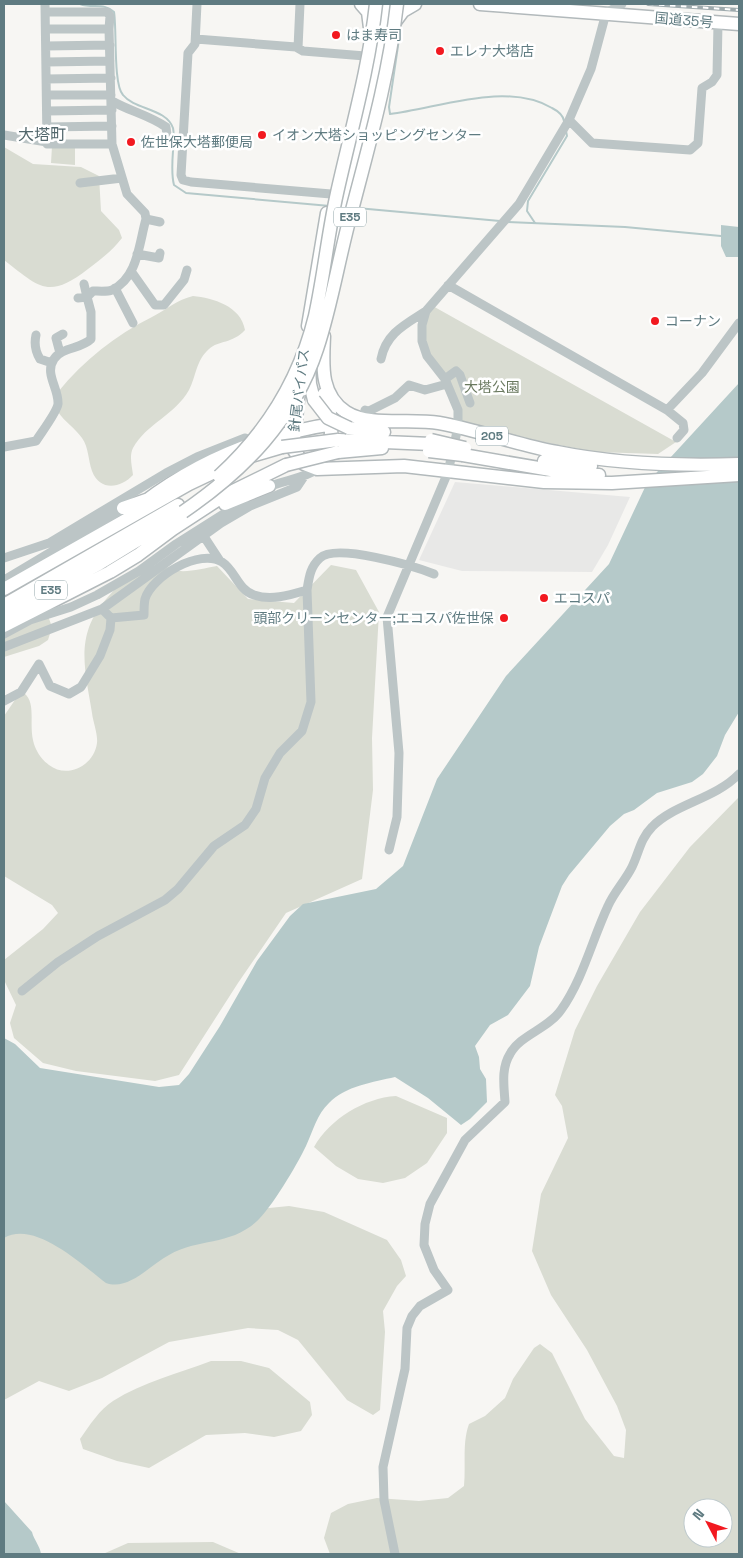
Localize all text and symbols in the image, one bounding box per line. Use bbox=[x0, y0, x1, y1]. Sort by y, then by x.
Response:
street label: 国道35号 bbox=[654, 8, 714, 32]
place label: はま寿司 bbox=[346, 26, 402, 44]
marker: はま寿司 bbox=[330, 29, 342, 41]
place label: エレナ大塔店 bbox=[450, 42, 534, 60]
marker: エレナ大塔店 bbox=[434, 45, 446, 57]
district label: 大塔町 bbox=[18, 124, 66, 145]
place label: イオン大塔ショッピングセンター bbox=[272, 126, 482, 144]
marker: イオン大塔ショッピングセンター bbox=[256, 129, 268, 141]
place label: 佐世保大塔郵便局 bbox=[141, 133, 253, 151]
marker: 佐世保大塔郵便局 bbox=[125, 136, 137, 148]
road number: E35 bbox=[334, 208, 366, 226]
place label: コーナン bbox=[665, 312, 721, 330]
marker: コーナン bbox=[649, 315, 661, 327]
street label: 針尾バイパス bbox=[285, 347, 313, 433]
park label: 大塔公園 bbox=[464, 378, 520, 396]
road number: 205 bbox=[476, 426, 508, 446]
road number: E35 bbox=[35, 580, 67, 600]
place label: エコスパ bbox=[554, 589, 610, 607]
marker: エコスパ bbox=[538, 592, 550, 604]
place label: 頭部クリーンセンター;エコスパ佐世保 bbox=[253, 609, 494, 627]
marker: 頭部クリーンセンター;エコスパ佐世保 bbox=[498, 612, 510, 624]
north arrow bbox=[683, 1498, 733, 1548]
text: N bbox=[688, 1505, 708, 1524]

